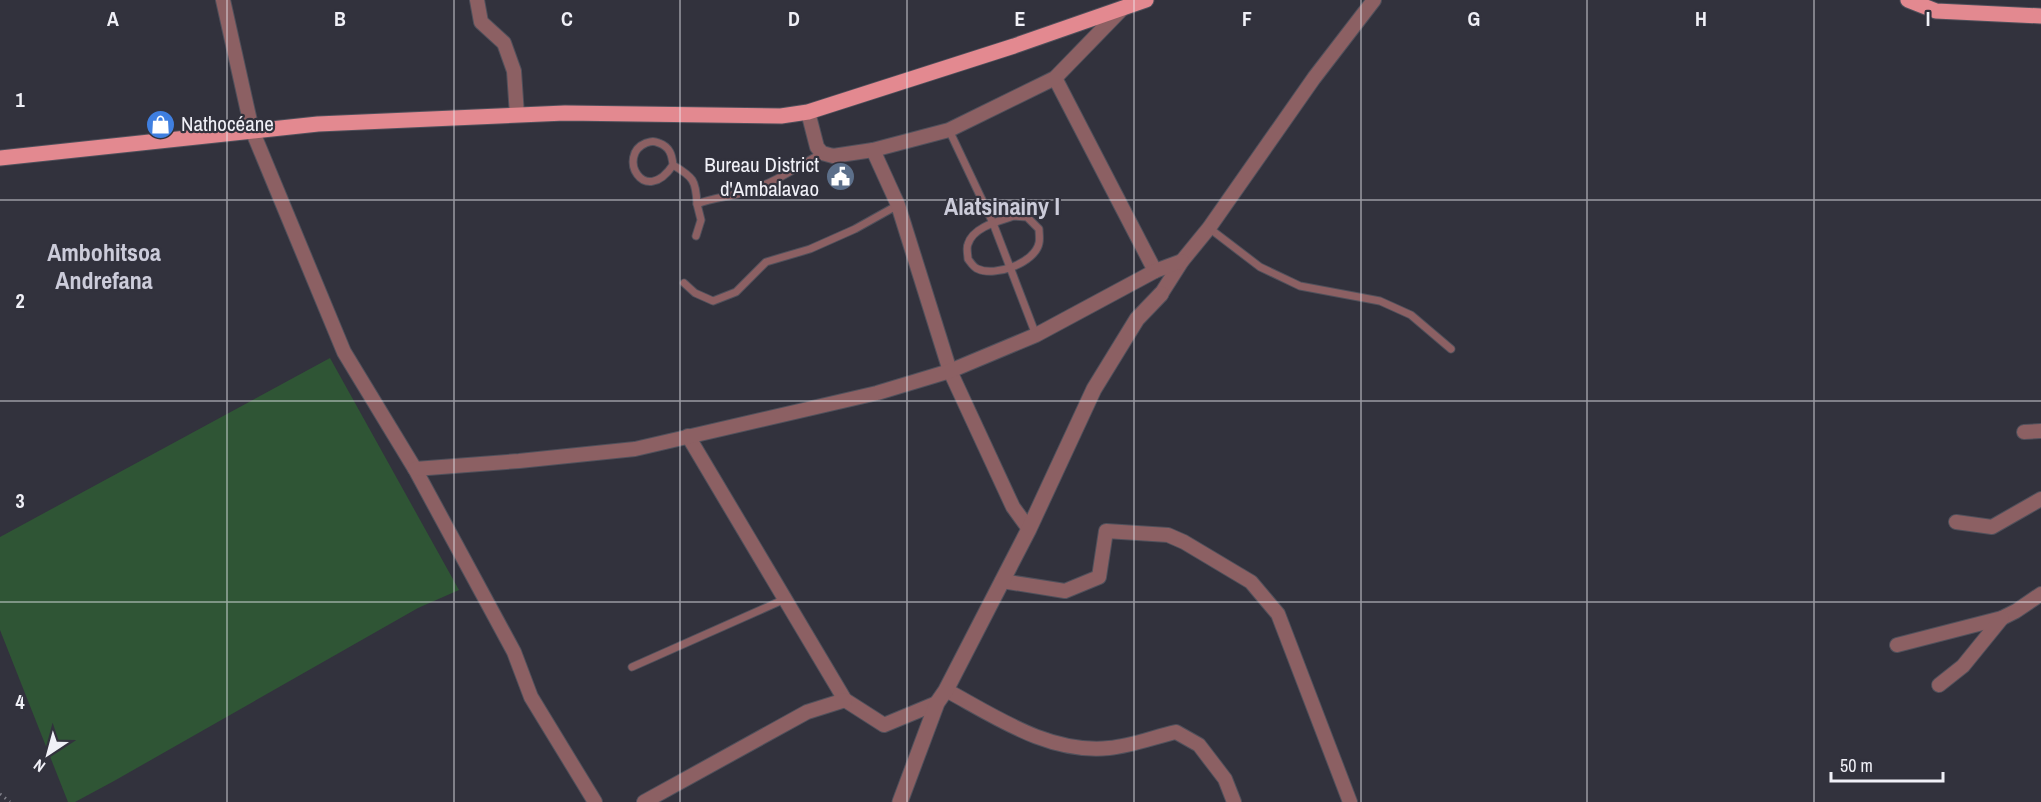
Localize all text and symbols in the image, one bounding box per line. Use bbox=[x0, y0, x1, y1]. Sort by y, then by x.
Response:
text: A bbox=[107, 5, 119, 32]
text: B bbox=[334, 5, 346, 32]
text: C bbox=[561, 5, 573, 32]
text: D bbox=[788, 5, 800, 32]
text: E bbox=[1015, 5, 1026, 32]
text: F bbox=[1242, 5, 1252, 32]
text: G bbox=[1468, 5, 1480, 32]
text: H bbox=[1695, 5, 1707, 32]
text: I bbox=[1926, 5, 1930, 32]
text: 1 bbox=[15, 86, 25, 113]
shop icon: Nathocéane bbox=[144, 108, 176, 140]
place label: Nathocéane bbox=[181, 109, 274, 138]
place label: Bureau District d'Ambalavao bbox=[704, 150, 819, 203]
public building icon: Bureau District d'Ambalavao bbox=[824, 161, 856, 193]
district label: Alatsinainy I bbox=[944, 190, 1060, 222]
district label: Ambohitsoa Andrefana bbox=[47, 236, 161, 296]
text: 2 bbox=[15, 287, 25, 314]
text: 3 bbox=[15, 487, 25, 514]
text: 4 bbox=[15, 688, 25, 715]
north arrow bbox=[18, 724, 78, 784]
scale bar bbox=[1831, 745, 1944, 783]
text: 50 m bbox=[1840, 753, 1873, 778]
text: N bbox=[29, 754, 49, 778]

